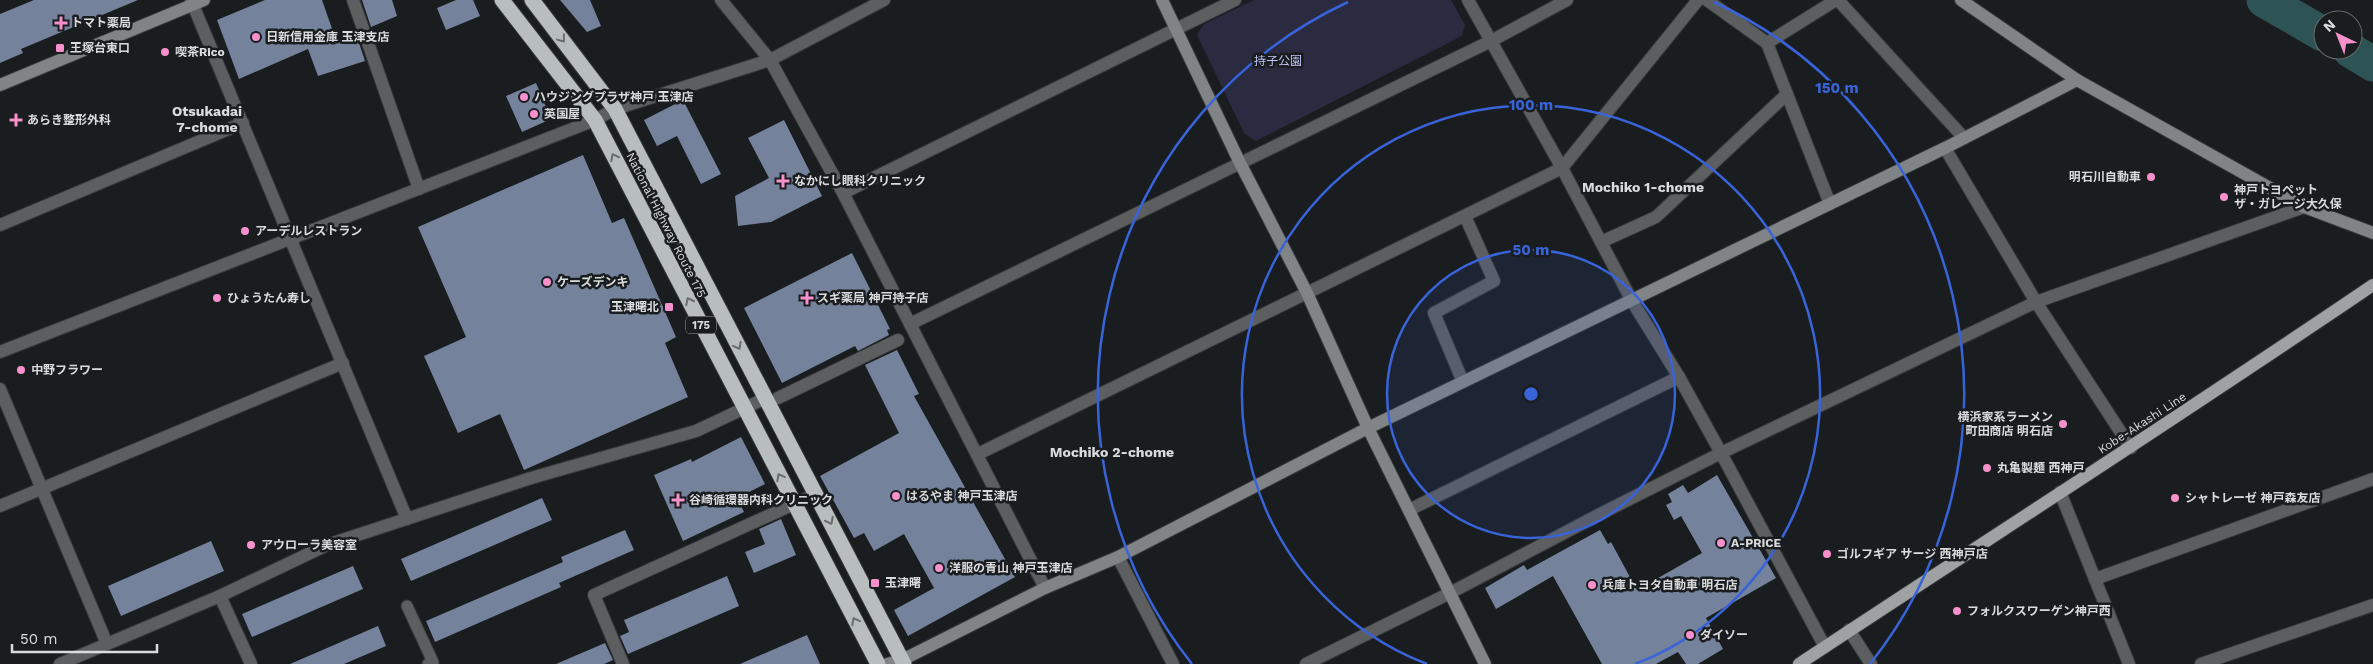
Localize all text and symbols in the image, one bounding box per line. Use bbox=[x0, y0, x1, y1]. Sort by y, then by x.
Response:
north arrow bbox=[2313, 10, 2363, 60]
place label: トマト薬局 bbox=[71, 16, 131, 30]
text: N bbox=[2320, 16, 2338, 35]
marker: トマト薬局 bbox=[55, 17, 67, 29]
place label: 日新信用金庫 玉津支店 bbox=[266, 30, 389, 44]
marker: 日新信用金庫 玉津支店 bbox=[250, 31, 262, 43]
one-way arrow bbox=[556, 33, 564, 42]
place label: 王塚台東口 bbox=[70, 41, 130, 55]
marker: 王塚台東口 bbox=[54, 42, 66, 54]
place label: 喫茶Rico bbox=[175, 45, 225, 59]
marker: 喫茶Rico bbox=[159, 46, 171, 58]
park label: 持子公園 bbox=[1254, 54, 1302, 68]
text: 150 m bbox=[1815, 79, 1859, 97]
place label: ハウジングプラザ神戸 玉津店 bbox=[534, 90, 693, 104]
marker: ハウジングプラザ神戸 玉津店 bbox=[518, 91, 530, 103]
text: 100 m bbox=[1509, 96, 1553, 114]
district label: Otsukadai 7-chome bbox=[172, 103, 242, 135]
place label: 英国屋 bbox=[544, 107, 580, 121]
marker: 英国屋 bbox=[528, 108, 540, 120]
marker: あらき整形外科 bbox=[9, 113, 23, 127]
place label: あらき整形外科 bbox=[27, 113, 111, 127]
street label: National Highway Route 175 bbox=[623, 150, 709, 300]
one-way arrow bbox=[610, 153, 620, 162]
place label: 明石川自動車 bbox=[2069, 170, 2141, 184]
marker: 明石川自動車 bbox=[2145, 171, 2157, 183]
marker: なかにし眼科クリニック bbox=[776, 174, 790, 188]
place label: なかにし眼科クリニック bbox=[794, 174, 926, 188]
district label: Mochiko 1-chome bbox=[1582, 179, 1704, 195]
place label: 神戸トヨペット ザ・ガレージ大久保 bbox=[2234, 183, 2342, 211]
marker: 神戸トヨペット ザ・ガレージ大久保 bbox=[2218, 191, 2230, 203]
place label: アーデルレストラン bbox=[255, 224, 362, 238]
marker: アーデルレストラン bbox=[239, 225, 251, 237]
text: 50 m bbox=[1513, 241, 1549, 259]
place label: ケーズデンキ bbox=[557, 275, 628, 289]
marker: ケーズデンキ bbox=[541, 276, 553, 288]
place label: ひょうたん寿し bbox=[227, 291, 311, 305]
place label: スギ薬局 神戸持子店 bbox=[817, 291, 928, 305]
marker: ひょうたん寿し bbox=[211, 292, 223, 304]
marker: スギ薬局 神戸持子店 bbox=[801, 292, 813, 304]
one-way arrow bbox=[685, 298, 695, 307]
place label: 玉津曙北 bbox=[611, 300, 659, 314]
marker: 玉津曙北 bbox=[663, 301, 675, 313]
road number: 175 bbox=[686, 316, 716, 334]
one-way arrow bbox=[732, 340, 742, 349]
place label: 中野フラワー bbox=[31, 363, 103, 377]
marker: 中野フラワー bbox=[15, 364, 27, 376]
centre of rings bbox=[1522, 385, 1540, 403]
street label: Kobe-Akashi Line bbox=[2095, 389, 2189, 457]
place label: 横浜家系ラーメン 町田商店 明石店 bbox=[1957, 410, 2053, 438]
marker: 横浜家系ラーメン 町田商店 明石店 bbox=[2057, 418, 2069, 430]
district label: Mochiko 2-chome bbox=[1050, 444, 1174, 460]
place label: 丸亀製麺 西神戸 bbox=[1997, 461, 2084, 475]
marker: 丸亀製麺 西神戸 bbox=[1981, 462, 1993, 474]
one-way arrow bbox=[776, 473, 786, 482]
place label: はるやま 神戸玉津店 bbox=[906, 489, 1017, 503]
marker: はるやま 神戸玉津店 bbox=[890, 490, 902, 502]
place label: シャトレーゼ 神戸森友店 bbox=[2185, 491, 2320, 505]
marker: シャトレーゼ 神戸森友店 bbox=[2169, 492, 2181, 504]
marker: 谷崎循環器内科クリニック bbox=[671, 493, 685, 507]
place label: 谷崎循環器内科クリニック bbox=[689, 493, 833, 507]
one-way arrow bbox=[824, 516, 834, 525]
place label: A-PRICE bbox=[1731, 536, 1781, 550]
marker: A-PRICE bbox=[1715, 537, 1727, 549]
place label: アウローラ美容室 bbox=[261, 538, 357, 552]
marker: アウローラ美容室 bbox=[245, 539, 257, 551]
place label: ゴルフギア サージ 西神戸店 bbox=[1837, 547, 1988, 561]
marker: ゴルフギア サージ 西神戸店 bbox=[1821, 548, 1833, 560]
place label: 洋服の青山 神戸玉津店 bbox=[949, 561, 1072, 575]
marker: 洋服の青山 神戸玉津店 bbox=[933, 562, 945, 574]
place label: 玉津曙 bbox=[885, 576, 921, 590]
marker: 玉津曙 bbox=[869, 577, 881, 589]
place label: 兵庫トヨタ自動車 明石店 bbox=[1602, 578, 1737, 592]
marker: 兵庫トヨタ自動車 明石店 bbox=[1586, 579, 1598, 591]
place label: フォルクスワーゲン神戸西 bbox=[1967, 604, 2111, 618]
marker: フォルクスワーゲン神戸西 bbox=[1951, 605, 1963, 617]
one-way arrow bbox=[851, 617, 861, 626]
scale bar bbox=[12, 622, 158, 654]
place label: ダイソー bbox=[1700, 628, 1748, 642]
marker: ダイソー bbox=[1684, 629, 1696, 641]
text: 50 m bbox=[20, 630, 57, 648]

